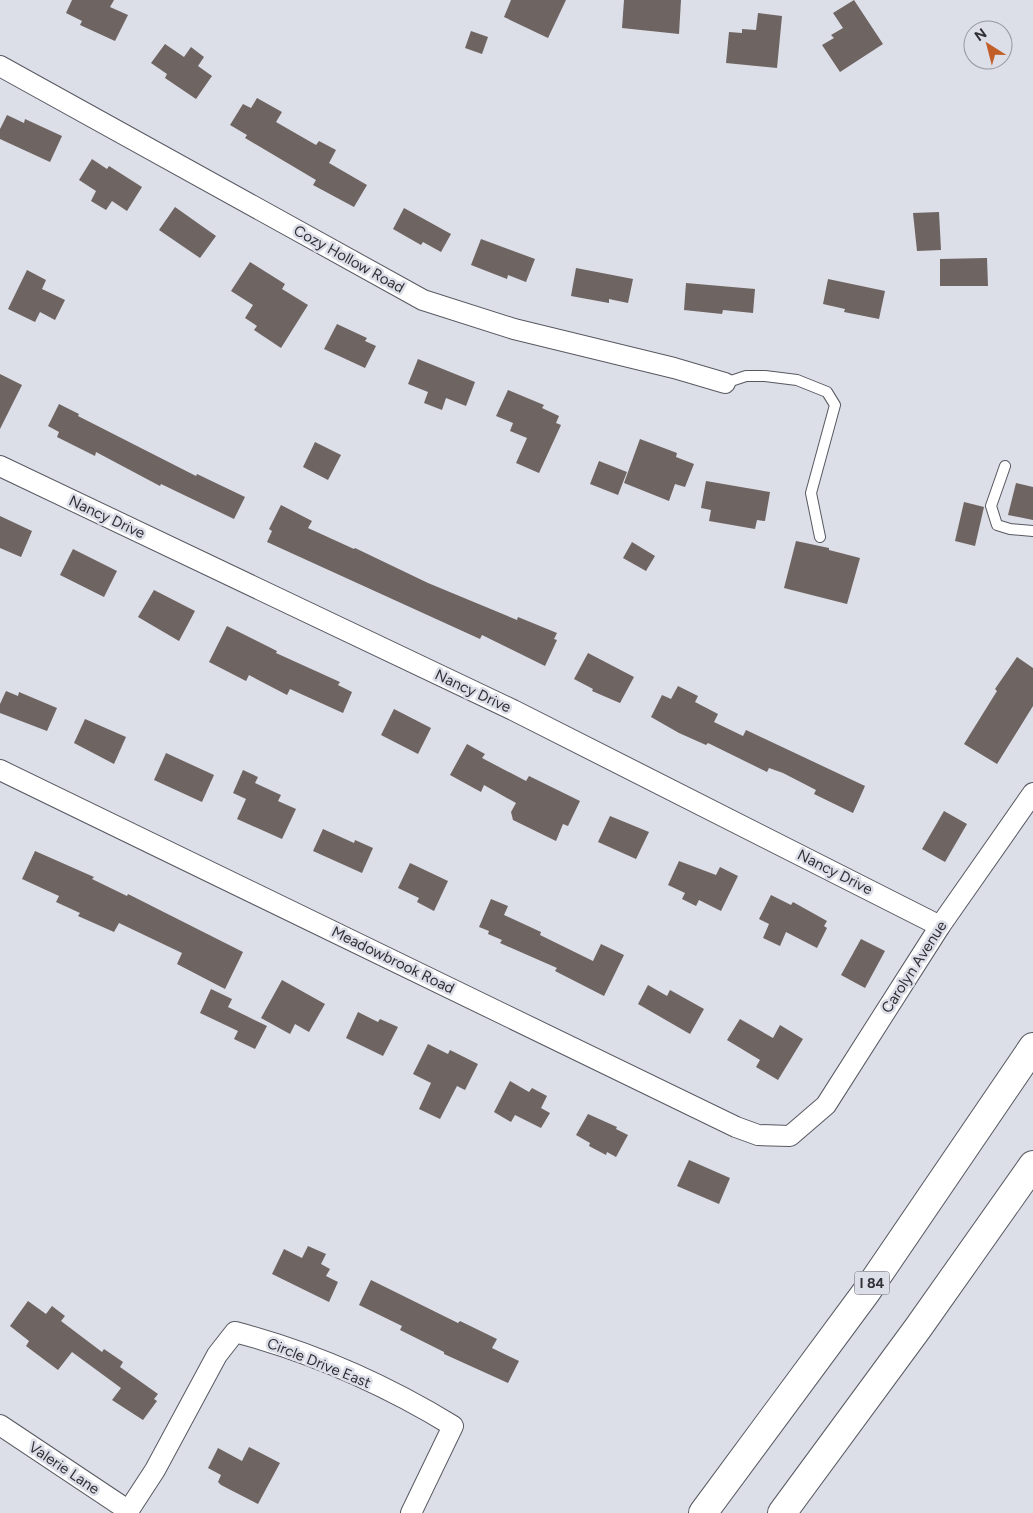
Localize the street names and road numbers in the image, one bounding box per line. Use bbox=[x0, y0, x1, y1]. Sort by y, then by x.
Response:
street label: Cozy Hollow Road bbox=[291, 221, 407, 297]
street label: Nancy Drive bbox=[66, 492, 148, 542]
street label: Nancy Drive bbox=[432, 666, 514, 716]
street label: Nancy Drive bbox=[794, 845, 876, 899]
street label: Carolyn Avenue bbox=[878, 918, 950, 1016]
street label: Meadowbrook Road bbox=[329, 922, 457, 998]
road number: I 84 bbox=[854, 1272, 890, 1295]
street label: Circle Drive East bbox=[265, 1334, 374, 1392]
street label: Valerie Lane bbox=[25, 1438, 103, 1498]

